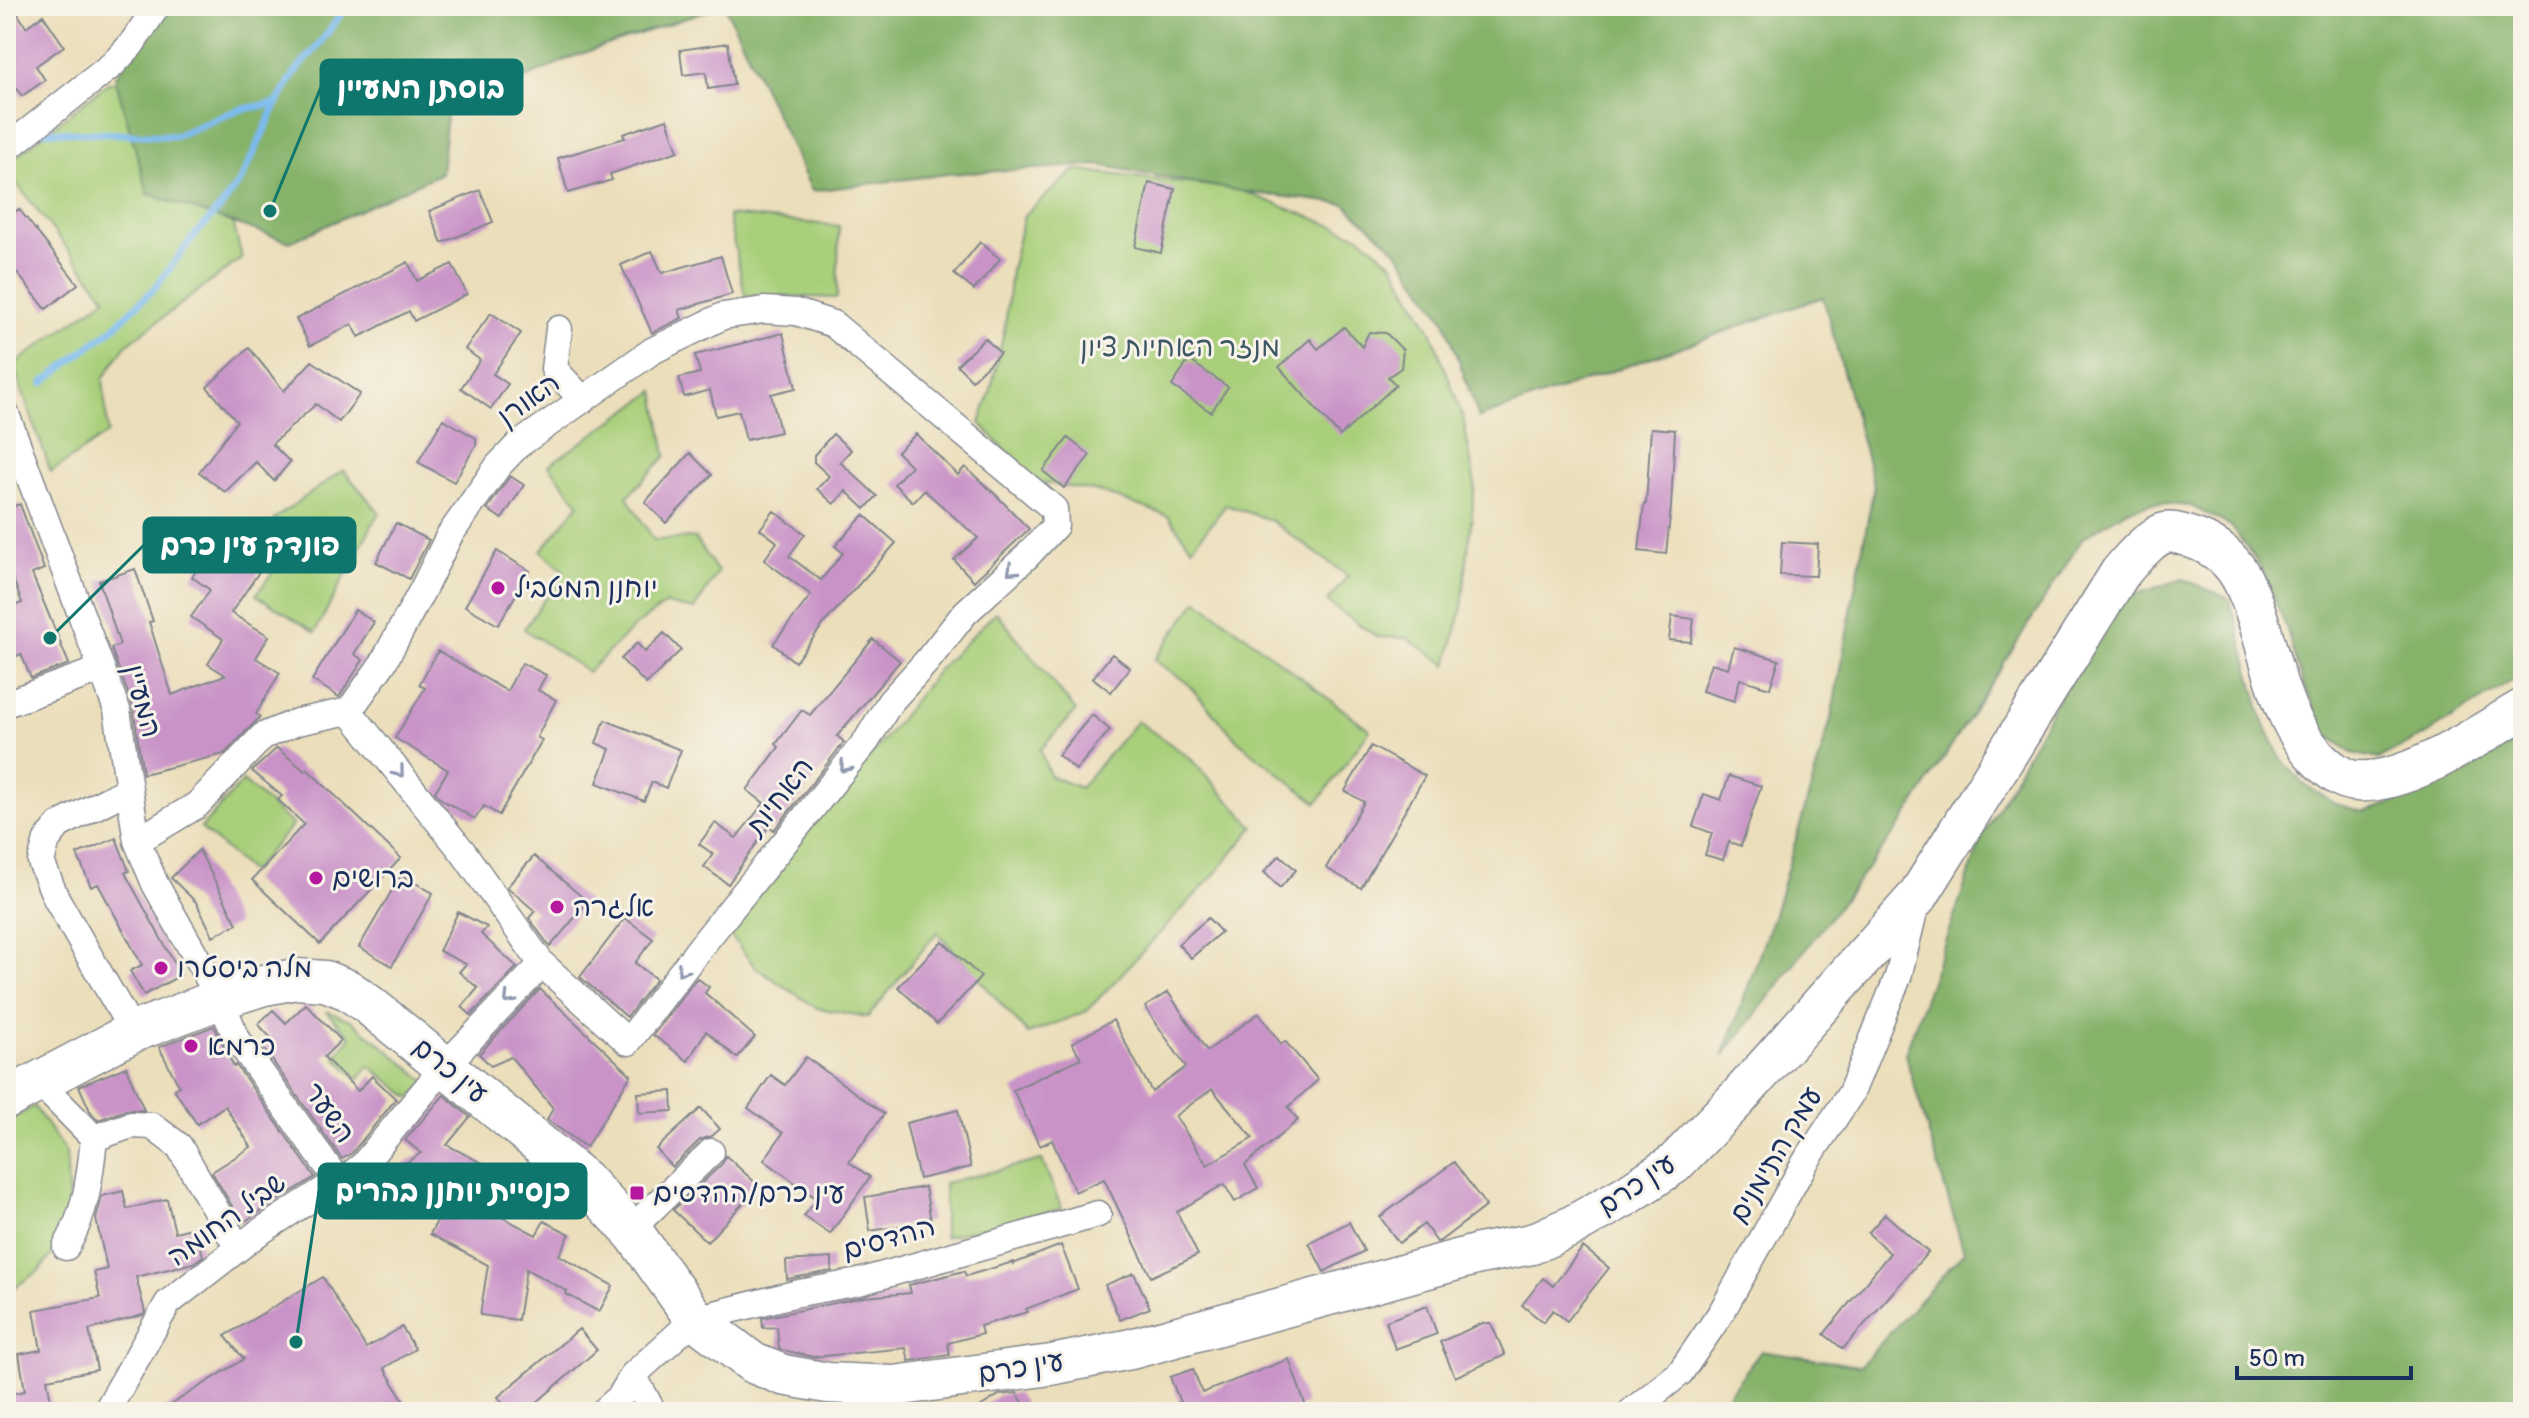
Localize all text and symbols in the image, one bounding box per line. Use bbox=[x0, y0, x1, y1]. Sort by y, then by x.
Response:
callout: בוסתן המעיין bbox=[321, 60, 522, 114]
text: בוסתן המעיין bbox=[337, 70, 505, 107]
park label: מנזר האחיות ציון bbox=[1080, 330, 1280, 365]
street label: האורן bbox=[491, 365, 567, 435]
callout: פונדק עין כרם bbox=[144, 518, 355, 572]
text: פונדק עין כרם bbox=[160, 527, 340, 564]
one-way arrow bbox=[1006, 560, 1021, 574]
place label: יוחנן המטביל bbox=[514, 571, 657, 606]
marker: יוחנן המטביל bbox=[489, 579, 507, 597]
street label: המעיין bbox=[115, 660, 169, 742]
street label: האחיות bbox=[737, 751, 822, 845]
one-way arrow bbox=[840, 758, 855, 772]
one-way arrow bbox=[389, 763, 403, 778]
place label: ברושים bbox=[332, 861, 414, 896]
marker: ברושים bbox=[307, 869, 325, 887]
place label: אלגרה bbox=[573, 890, 654, 925]
marker: אלגרה bbox=[548, 898, 566, 916]
place label: מלה ביסטרו bbox=[177, 951, 312, 986]
marker: מלה ביסטרו bbox=[152, 959, 170, 977]
one-way arrow bbox=[678, 961, 692, 976]
one-way arrow bbox=[503, 990, 518, 1004]
place label: כרמא bbox=[207, 1029, 275, 1064]
street label: עין כרם bbox=[405, 1030, 495, 1112]
marker: כרמא bbox=[182, 1037, 200, 1055]
street label: השער bbox=[296, 1076, 362, 1150]
street label: עמק התימנים bbox=[1722, 1080, 1830, 1230]
street label: עין כרם bbox=[1591, 1146, 1683, 1224]
callout: כנסיית יוחנן בהרים bbox=[319, 1164, 586, 1218]
street label: שביל החומה bbox=[161, 1165, 293, 1275]
text: כנסיית יוחנן בהרים bbox=[335, 1173, 571, 1210]
place label: עין כרם/ההדסים bbox=[653, 1176, 845, 1211]
marker: עין כרם/ההדסים bbox=[628, 1184, 646, 1202]
street label: ההדסים bbox=[838, 1209, 940, 1269]
scale bar bbox=[2237, 1330, 2411, 1380]
street label: עין כרם bbox=[975, 1344, 1067, 1392]
text: 50 m bbox=[2249, 1344, 2305, 1373]

